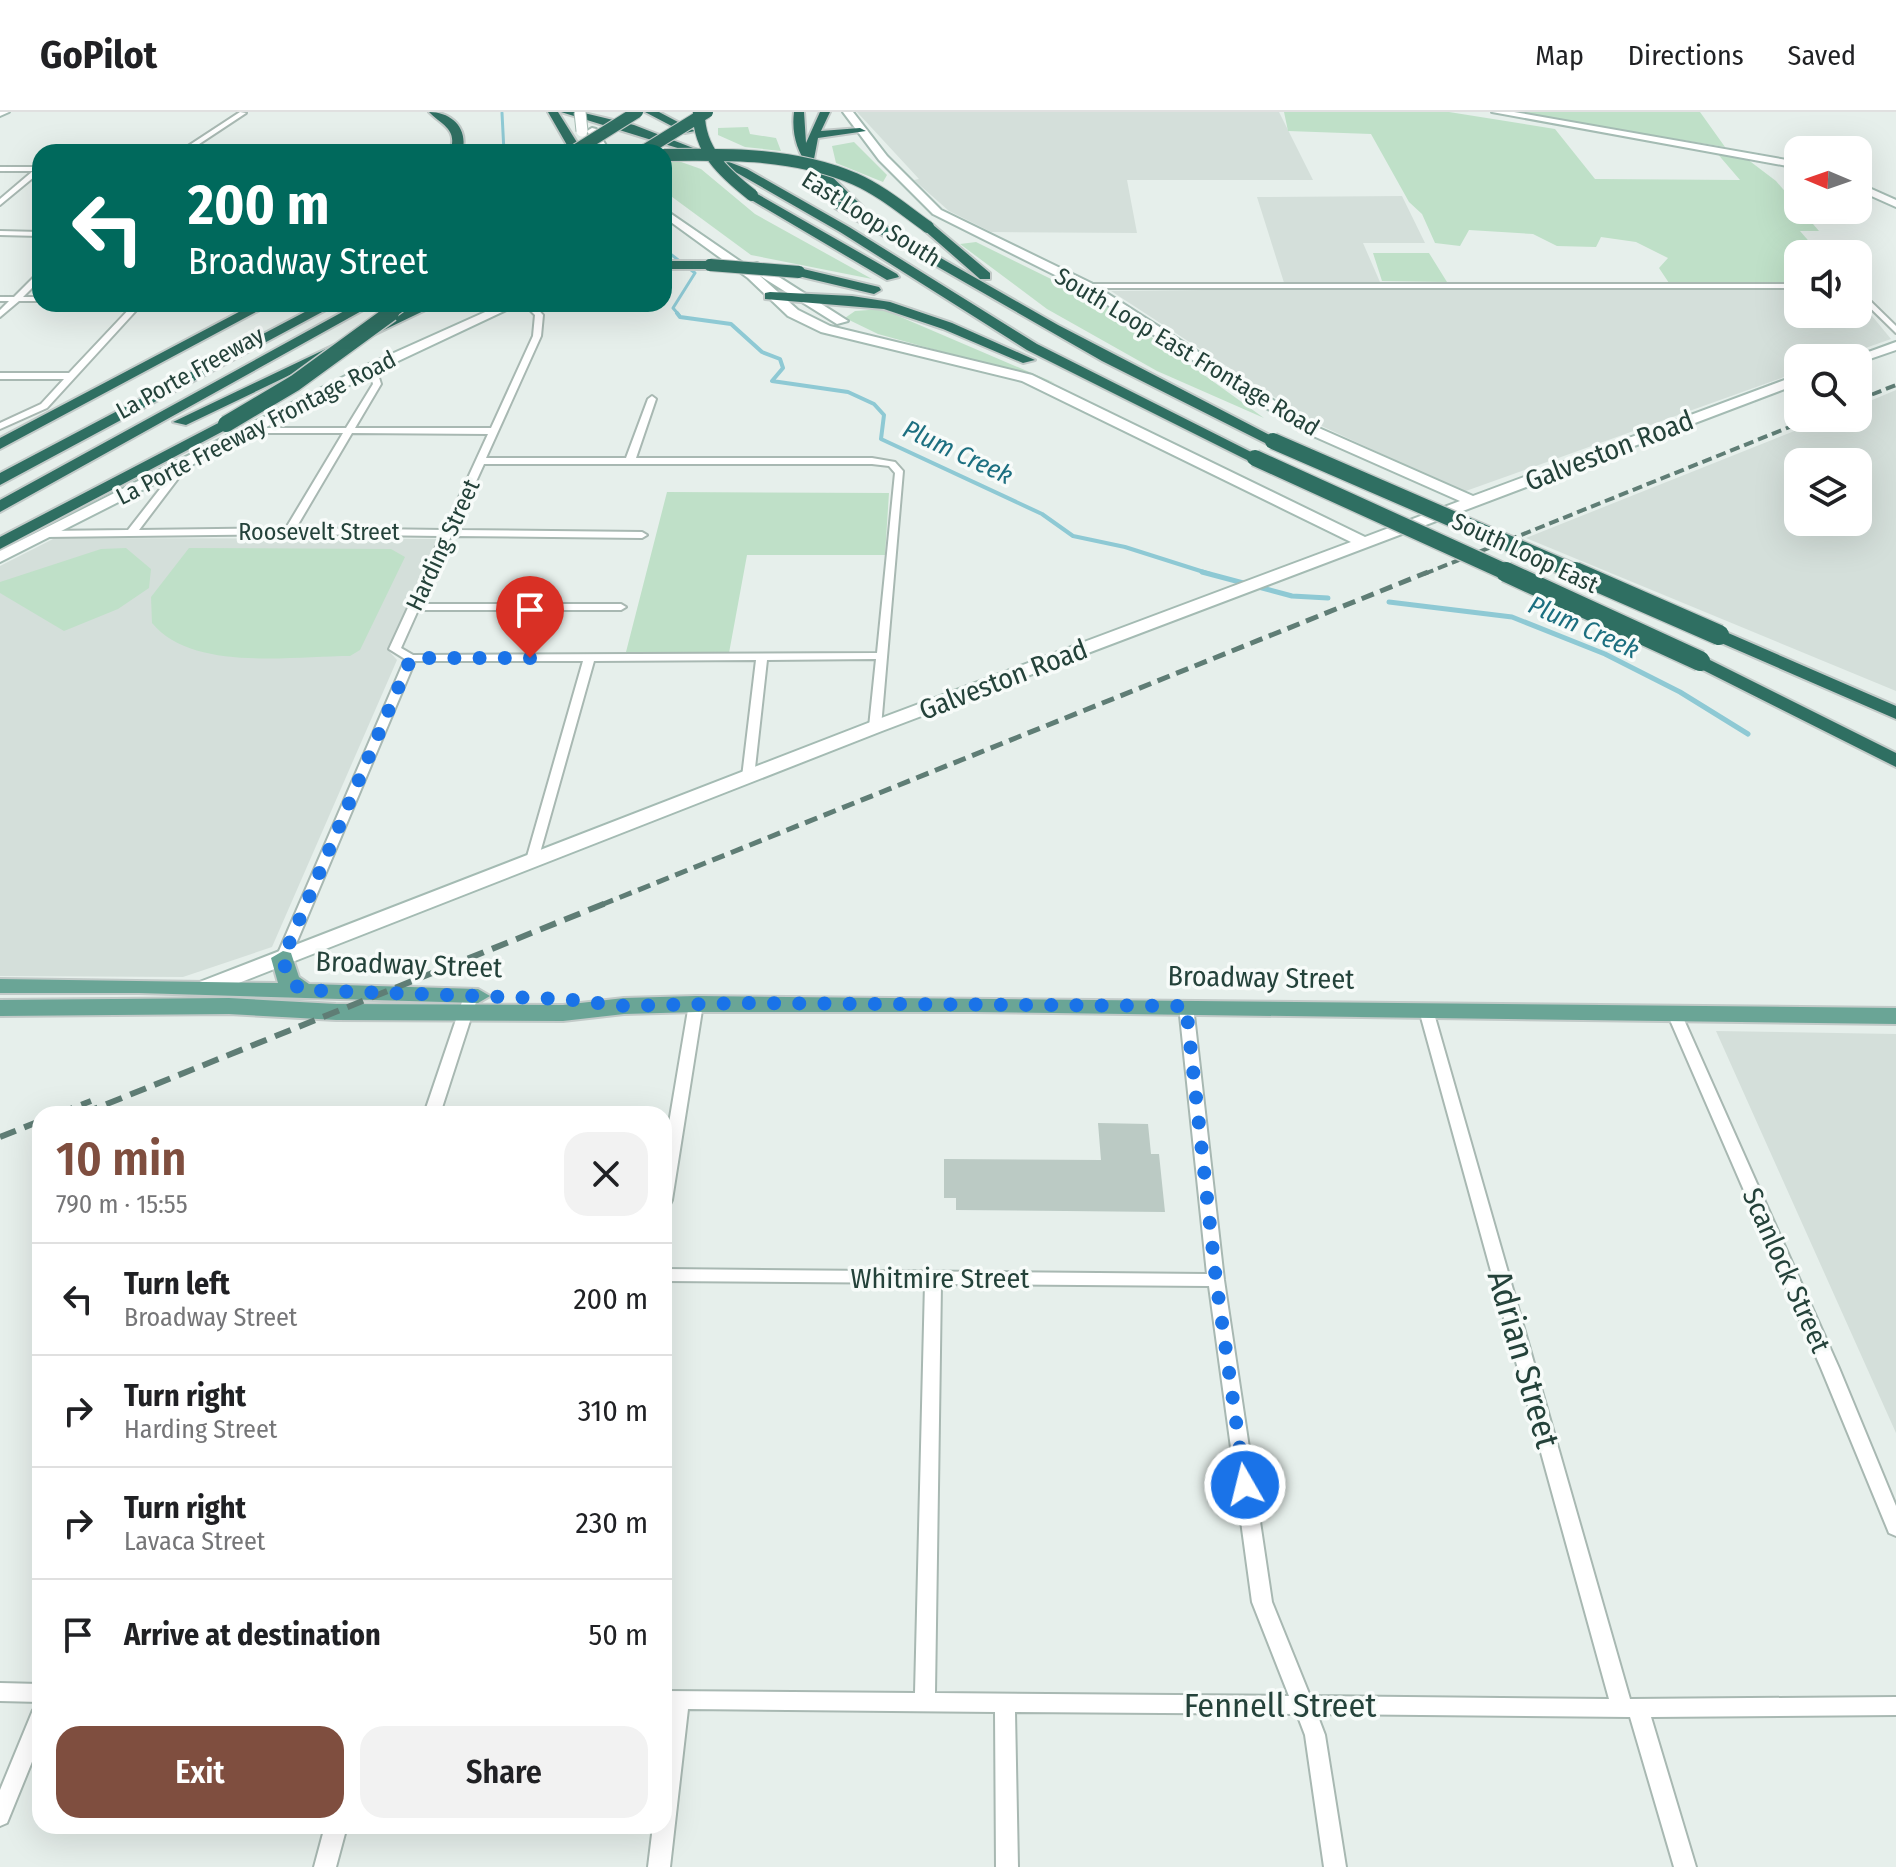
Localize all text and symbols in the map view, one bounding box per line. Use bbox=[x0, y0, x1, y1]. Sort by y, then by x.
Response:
text: GoPilot bbox=[40, 32, 157, 78]
text: Map bbox=[1535, 39, 1584, 72]
text: Directions bbox=[1628, 39, 1744, 72]
text: Saved bbox=[1788, 39, 1856, 72]
north arrow bbox=[1784, 136, 1872, 224]
map controls bbox=[1784, 136, 1872, 536]
street label: East Loop South bbox=[797, 165, 945, 273]
text: 200 m bbox=[188, 172, 329, 239]
icon: left bbox=[56, 176, 160, 280]
text: Broadway Street bbox=[188, 240, 428, 284]
button: sound bbox=[1784, 240, 1872, 328]
street label: South Loop East Frontage Road bbox=[1050, 262, 1324, 442]
street label: La Porte Freeway bbox=[111, 321, 269, 425]
button: search bbox=[1784, 344, 1872, 432]
street label: La Porte Freeway Frontage Road bbox=[112, 345, 400, 511]
street label: Galveston Road bbox=[1520, 403, 1698, 498]
water label: Plum Creek bbox=[898, 414, 1018, 491]
button: layers bbox=[1784, 448, 1872, 536]
street label: Harding Street bbox=[400, 475, 486, 615]
street label: South Loop East bbox=[1448, 507, 1602, 599]
street label: Roosevelt Street bbox=[238, 518, 400, 546]
pin bbox=[496, 576, 564, 658]
icon: arrive bbox=[508, 588, 552, 632]
water label: Plum Creek bbox=[1524, 589, 1644, 666]
street label: Galveston Road bbox=[914, 632, 1092, 727]
street label: Broadway Street bbox=[315, 945, 504, 984]
street label: Broadway Street bbox=[1167, 959, 1355, 996]
text: 10 min bbox=[56, 1130, 186, 1188]
button: close bbox=[564, 1132, 648, 1216]
street label: Scanlock Street bbox=[1736, 1183, 1838, 1358]
text: 790 m · 15:55 bbox=[56, 1189, 188, 1220]
street label: Whitmire Street bbox=[851, 1262, 1030, 1295]
text: Turn left bbox=[124, 1266, 230, 1302]
street label: Adrian Street bbox=[1479, 1266, 1569, 1453]
icon: left bbox=[56, 1277, 100, 1321]
text: 200 m bbox=[573, 1281, 648, 1317]
text: Broadway Street bbox=[124, 1302, 297, 1333]
text: Turn right bbox=[124, 1378, 246, 1414]
icon: right bbox=[56, 1389, 100, 1433]
text: 310 m bbox=[578, 1393, 648, 1429]
text: Harding Street bbox=[124, 1414, 277, 1445]
position arrow bbox=[1203, 1443, 1287, 1527]
text: Turn right bbox=[124, 1490, 246, 1526]
icon: right bbox=[56, 1501, 100, 1545]
text: 230 m bbox=[576, 1505, 648, 1541]
text: Lavaca Street bbox=[124, 1526, 265, 1557]
icon: arrive bbox=[56, 1613, 100, 1657]
text: Arrive at destination bbox=[124, 1617, 381, 1653]
text: 50 m bbox=[588, 1617, 648, 1653]
street label: Fennell Street bbox=[1184, 1685, 1377, 1726]
button: Exit bbox=[56, 1726, 344, 1818]
button: Share bbox=[360, 1726, 648, 1818]

